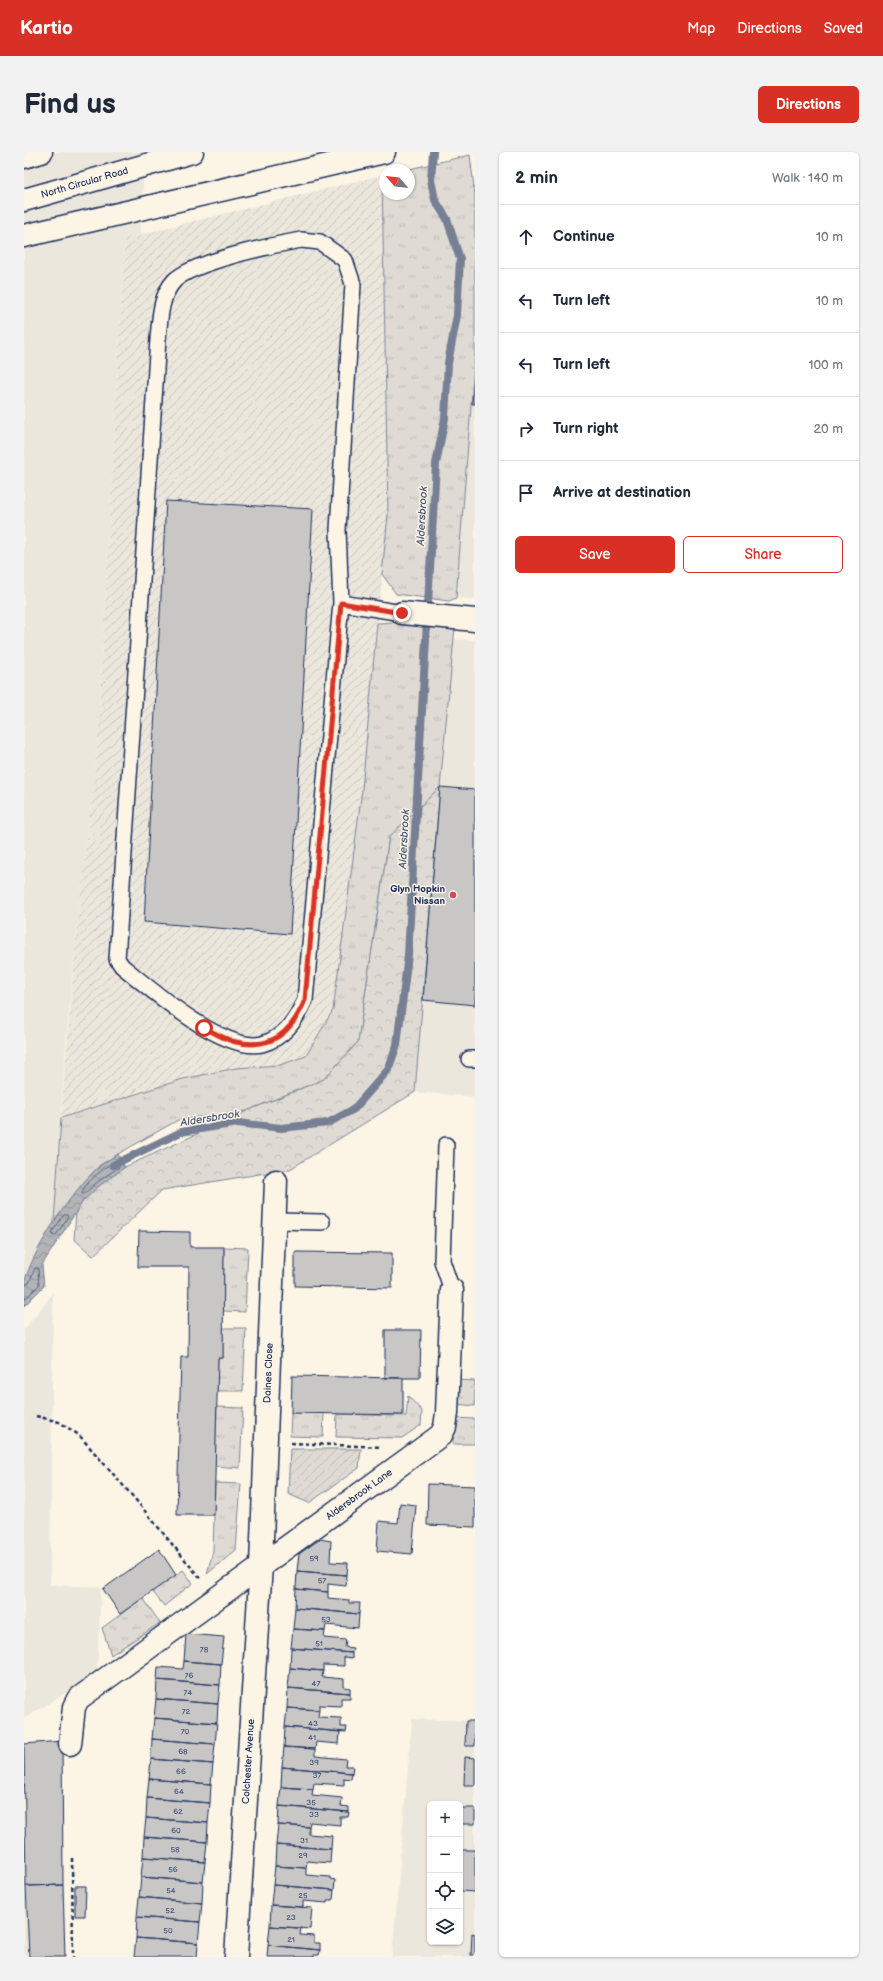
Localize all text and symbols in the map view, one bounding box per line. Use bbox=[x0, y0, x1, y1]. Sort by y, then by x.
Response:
text: Kartio bbox=[20, 17, 73, 40]
text: Map bbox=[687, 20, 715, 37]
text: Directions bbox=[737, 20, 802, 37]
text: Saved bbox=[824, 20, 863, 37]
button: Directions bbox=[758, 86, 859, 123]
text: Find us bbox=[24, 88, 116, 121]
street label: North Circular Road bbox=[39, 164, 130, 201]
north arrow bbox=[379, 164, 415, 200]
text: 2 min bbox=[515, 168, 558, 188]
text: Walk · 140 m bbox=[772, 170, 843, 186]
icon: ahead bbox=[515, 226, 537, 248]
text: Continue bbox=[553, 227, 615, 246]
text: 10 m bbox=[816, 229, 843, 245]
icon: left bbox=[515, 290, 537, 312]
text: Turn left bbox=[553, 291, 610, 310]
text: 10 m bbox=[816, 293, 843, 309]
icon: left bbox=[515, 354, 537, 376]
text: Turn left bbox=[553, 355, 610, 374]
text: 100 m bbox=[808, 357, 843, 373]
icon: right bbox=[515, 418, 537, 440]
text: Turn right bbox=[553, 419, 618, 438]
text: 20 m bbox=[813, 421, 843, 437]
icon: arrive bbox=[515, 482, 537, 504]
text: Arrive at destination bbox=[553, 483, 691, 502]
water label: Aldersbrook bbox=[414, 485, 430, 547]
button: Save bbox=[515, 536, 675, 573]
button: Share bbox=[683, 536, 843, 573]
route end bbox=[393, 604, 411, 622]
water label: Aldersbrook bbox=[396, 808, 412, 870]
place label: Glyn Hopkin Nissan bbox=[390, 883, 445, 907]
marker: Glyn Hopkin Nissan bbox=[448, 890, 458, 900]
route start bbox=[195, 1019, 213, 1037]
water label: Aldersbrook bbox=[178, 1107, 241, 1129]
street label: Daines Close bbox=[261, 1343, 276, 1403]
street label: Aldersbrook Lane bbox=[324, 1466, 395, 1523]
house number: 59 bbox=[309, 1554, 319, 1563]
house number: 57 bbox=[318, 1576, 326, 1585]
house number: 53 bbox=[321, 1615, 331, 1624]
house number: 51 bbox=[315, 1639, 323, 1648]
house number: 78 bbox=[200, 1645, 209, 1654]
house number: 76 bbox=[185, 1671, 194, 1680]
house number: 47 bbox=[312, 1679, 320, 1688]
house number: 74 bbox=[184, 1688, 193, 1697]
house number: 72 bbox=[182, 1707, 191, 1716]
street label: Colchester Avenue bbox=[240, 1718, 257, 1804]
house number: 43 bbox=[308, 1719, 318, 1728]
house number: 70 bbox=[181, 1727, 190, 1736]
house number: 41 bbox=[308, 1733, 316, 1742]
house number: 68 bbox=[178, 1747, 188, 1756]
house number: 39 bbox=[309, 1758, 319, 1767]
house number: 66 bbox=[176, 1767, 186, 1776]
house number: 37 bbox=[313, 1771, 321, 1780]
house number: 64 bbox=[174, 1787, 184, 1796]
house number: 35 bbox=[306, 1798, 316, 1807]
map controls bbox=[427, 1801, 463, 1945]
button: + bbox=[427, 1801, 463, 1837]
house number: 62 bbox=[173, 1807, 183, 1816]
house number: 33 bbox=[309, 1810, 319, 1819]
house number: 60 bbox=[171, 1826, 181, 1835]
house number: 31 bbox=[300, 1836, 308, 1845]
button: − bbox=[427, 1837, 463, 1873]
house number: 58 bbox=[170, 1845, 180, 1854]
house number: 29 bbox=[298, 1851, 308, 1860]
house number: 56 bbox=[168, 1865, 178, 1874]
button: locate bbox=[427, 1873, 463, 1909]
house number: 54 bbox=[166, 1886, 176, 1895]
house number: 25 bbox=[298, 1891, 308, 1900]
house number: 52 bbox=[165, 1906, 175, 1915]
button: layers bbox=[427, 1909, 463, 1945]
house number: 23 bbox=[286, 1913, 296, 1922]
house number: 50 bbox=[163, 1926, 173, 1935]
house number: 21 bbox=[287, 1935, 295, 1944]

